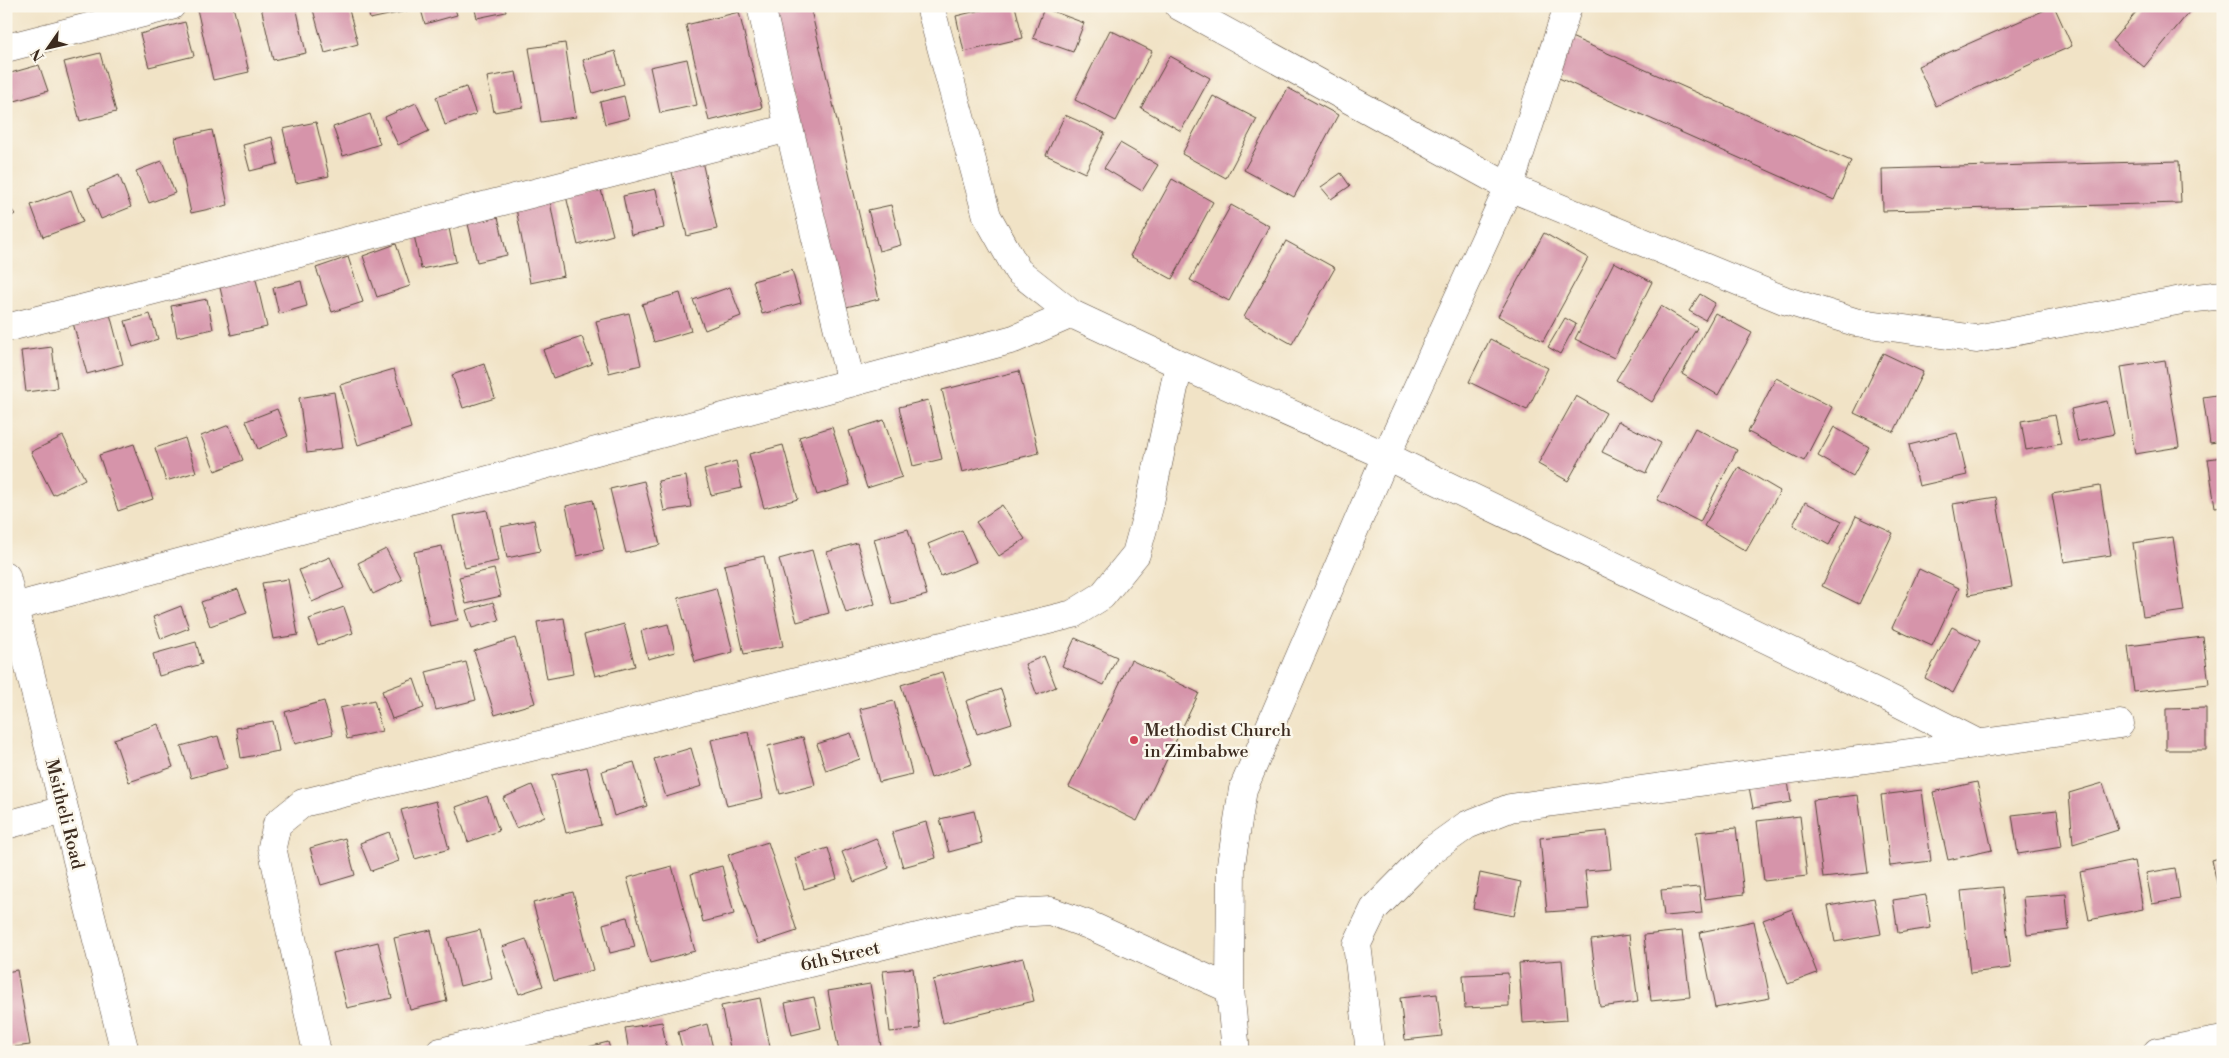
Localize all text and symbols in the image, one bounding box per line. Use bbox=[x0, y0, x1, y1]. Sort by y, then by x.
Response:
north arrow bbox=[22, 22, 72, 72]
text: N bbox=[27, 45, 49, 64]
place label: Methodist Church in Zimbabwe bbox=[1144, 719, 1292, 763]
marker: Methodist Church in Zimbabwe bbox=[1128, 734, 1140, 746]
street label: Msitheli Road bbox=[40, 757, 89, 872]
street label: 6th Street bbox=[798, 936, 883, 977]

